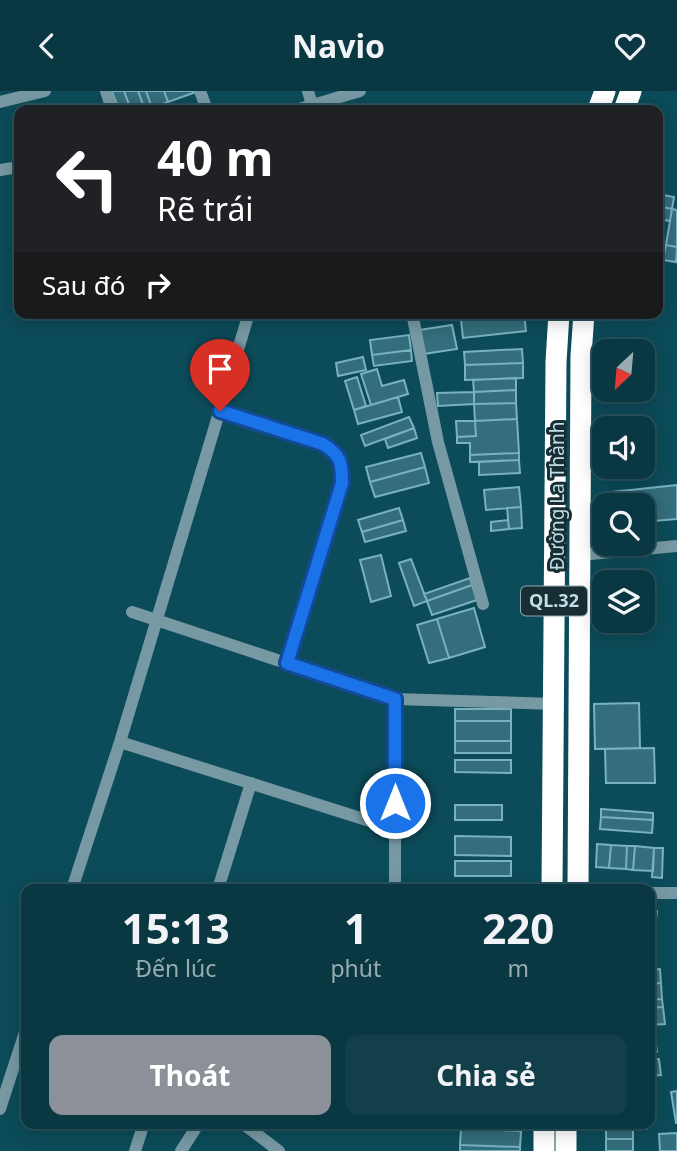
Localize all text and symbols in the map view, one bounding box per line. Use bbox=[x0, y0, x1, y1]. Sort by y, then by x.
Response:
text: Navio bbox=[292, 24, 385, 67]
icon: back bbox=[28, 27, 66, 65]
icon: heart bbox=[611, 27, 649, 65]
text: 40 m bbox=[157, 124, 274, 190]
icon: left bbox=[42, 133, 133, 224]
text: Rẽ trái bbox=[157, 187, 254, 230]
icon: right bbox=[139, 266, 177, 304]
text: Sau đó bbox=[42, 267, 125, 303]
pin bbox=[190, 339, 250, 411]
north arrow bbox=[592, 339, 654, 403]
map controls bbox=[592, 339, 655, 633]
icon: arrive bbox=[201, 350, 239, 388]
button: sound bbox=[592, 416, 655, 479]
street label: Đường La Thành bbox=[544, 422, 570, 570]
button: search bbox=[592, 493, 655, 556]
button: layers bbox=[592, 570, 655, 633]
road number: QL.32 bbox=[521, 587, 587, 615]
position arrow bbox=[358, 766, 432, 840]
text: 15:13 bbox=[122, 899, 230, 956]
text: 1 bbox=[344, 899, 368, 956]
text: 220 bbox=[482, 899, 554, 956]
text: Đến lúc bbox=[135, 952, 216, 984]
text: phút bbox=[330, 952, 381, 984]
text: m bbox=[507, 952, 529, 984]
button: Thoát bbox=[49, 1035, 331, 1115]
button: Chia sẻ bbox=[345, 1035, 627, 1115]

